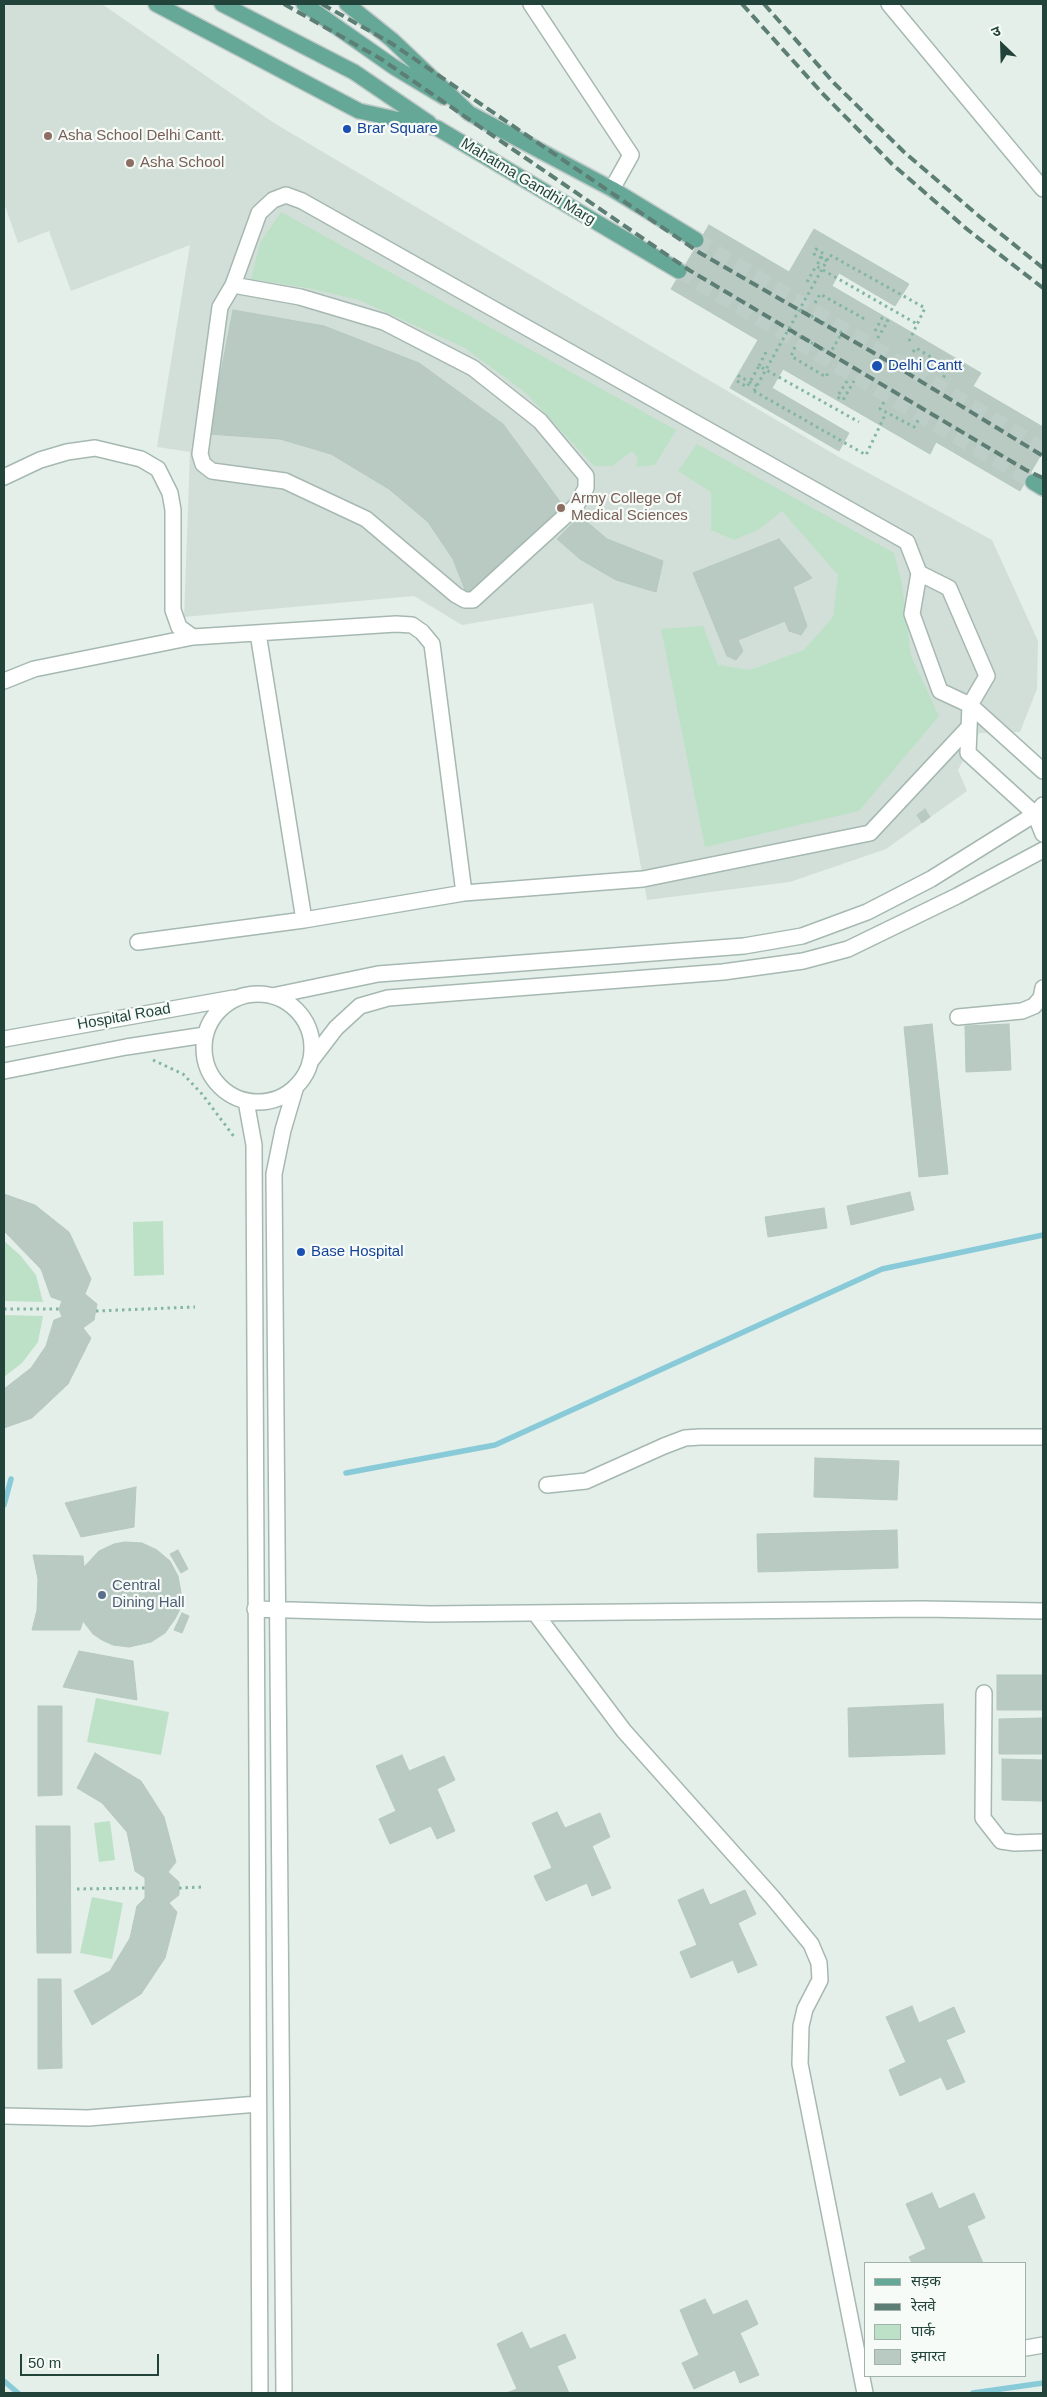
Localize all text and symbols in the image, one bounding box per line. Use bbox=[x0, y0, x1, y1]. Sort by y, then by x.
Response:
north arrow bbox=[977, 20, 1027, 70]
text: उ bbox=[989, 22, 1003, 40]
place label: Brar Square bbox=[357, 120, 438, 138]
marker: Brar Square bbox=[341, 123, 353, 135]
place label: Asha School Delhi Cantt. bbox=[58, 127, 225, 145]
marker: Asha School Delhi Cantt. bbox=[42, 130, 54, 142]
street label: Mahatma Gandhi Marg bbox=[458, 135, 598, 229]
place label: Asha School bbox=[140, 154, 224, 172]
marker: Asha School bbox=[124, 157, 136, 169]
place label: Delhi Cantt bbox=[888, 357, 962, 375]
marker: Delhi Cantt bbox=[870, 359, 884, 373]
place label: Army College Of Medical Sciences bbox=[571, 490, 688, 525]
marker: Army College Of Medical Sciences bbox=[555, 502, 567, 514]
street label: Hospital Road bbox=[76, 1000, 172, 1034]
place label: Base Hospital bbox=[311, 1243, 404, 1261]
marker: Base Hospital bbox=[295, 1246, 307, 1258]
place label: Central Dining Hall bbox=[112, 1577, 185, 1612]
marker: Central Dining Hall bbox=[96, 1589, 108, 1601]
legend bbox=[864, 2262, 1027, 2377]
text: सड़क bbox=[911, 2272, 941, 2289]
text: रेलवे bbox=[911, 2297, 936, 2314]
text: पार्क bbox=[911, 2322, 935, 2339]
scale bar bbox=[22, 2344, 161, 2376]
text: इमारत bbox=[911, 2347, 946, 2364]
text: 50 m bbox=[28, 2354, 61, 2371]

